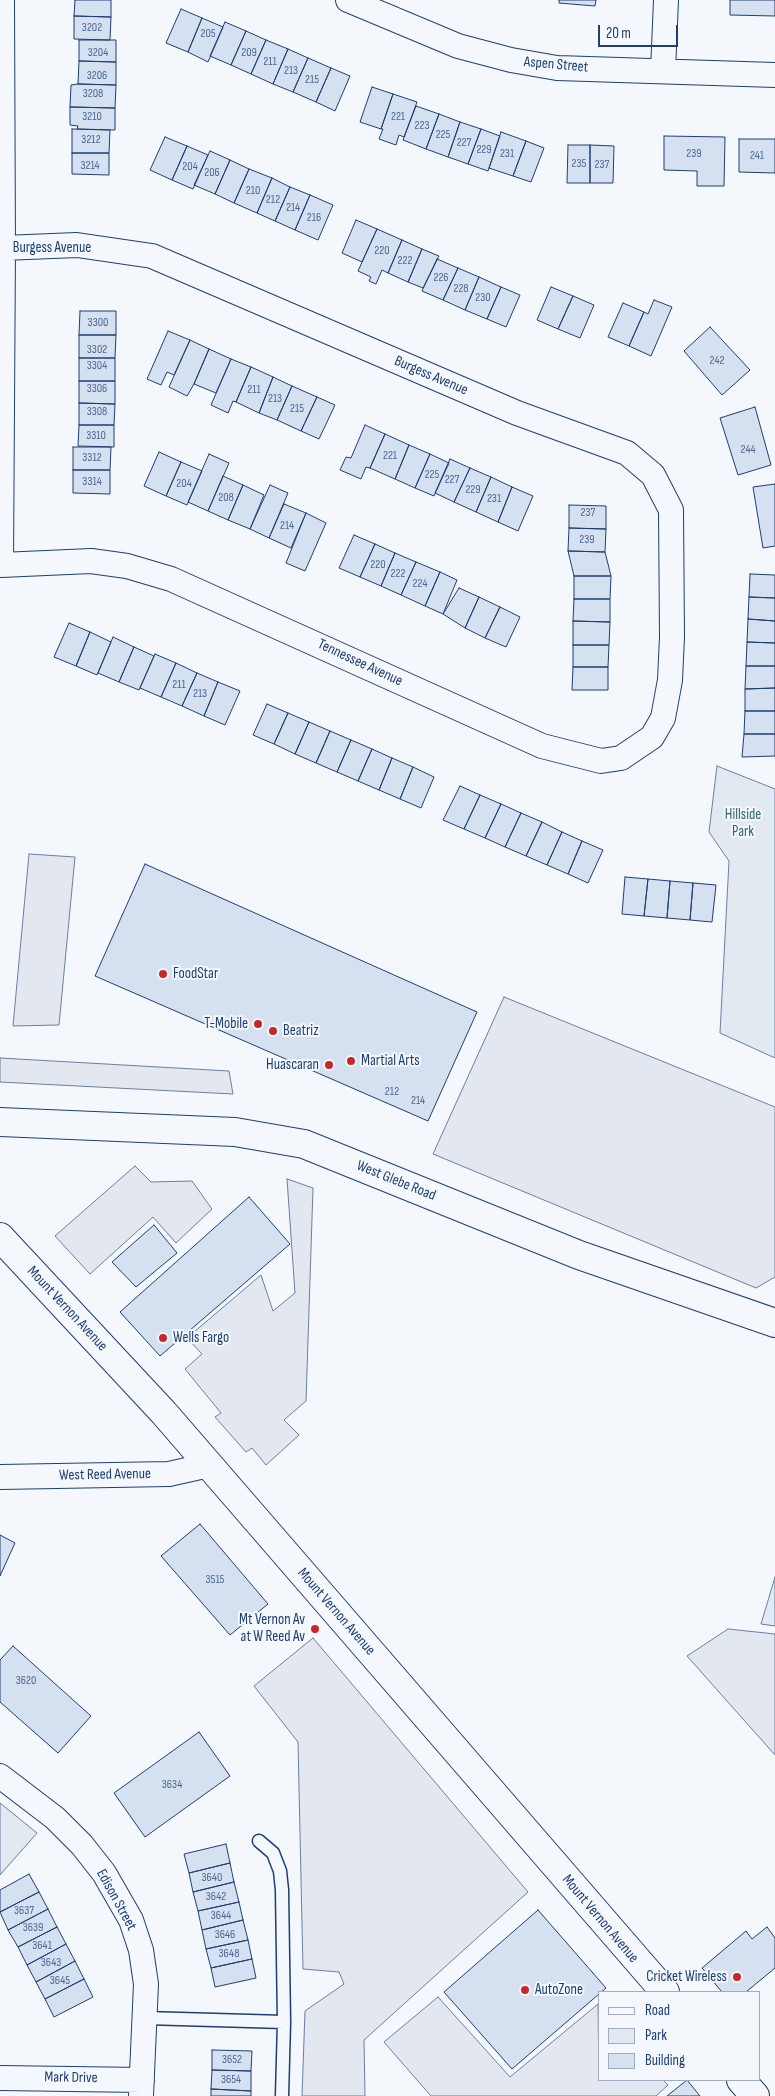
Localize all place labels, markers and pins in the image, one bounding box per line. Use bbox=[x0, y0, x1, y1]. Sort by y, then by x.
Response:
place label: FoodStar bbox=[173, 965, 218, 983]
marker: FoodStar bbox=[157, 968, 169, 980]
place label: T-Mobile bbox=[204, 1015, 248, 1033]
marker: T-Mobile bbox=[252, 1018, 264, 1030]
place label: Beatriz bbox=[283, 1022, 319, 1040]
marker: Beatriz bbox=[267, 1025, 279, 1037]
place label: Martial Arts bbox=[361, 1052, 420, 1070]
marker: Martial Arts bbox=[345, 1055, 357, 1067]
place label: Huascaran bbox=[266, 1056, 319, 1074]
marker: Huascaran bbox=[323, 1059, 335, 1071]
place label: Wells Fargo bbox=[173, 1329, 229, 1347]
marker: Wells Fargo bbox=[157, 1332, 169, 1344]
place label: Mt Vernon Av at W Reed Av bbox=[239, 1611, 305, 1646]
marker: Mt Vernon Av at W Reed Av bbox=[309, 1623, 321, 1635]
place label: Cricket Wireless bbox=[646, 1968, 727, 1986]
marker: Cricket Wireless bbox=[731, 1971, 743, 1983]
place label: AutoZone bbox=[535, 1981, 583, 1999]
marker: AutoZone bbox=[519, 1984, 531, 1996]

